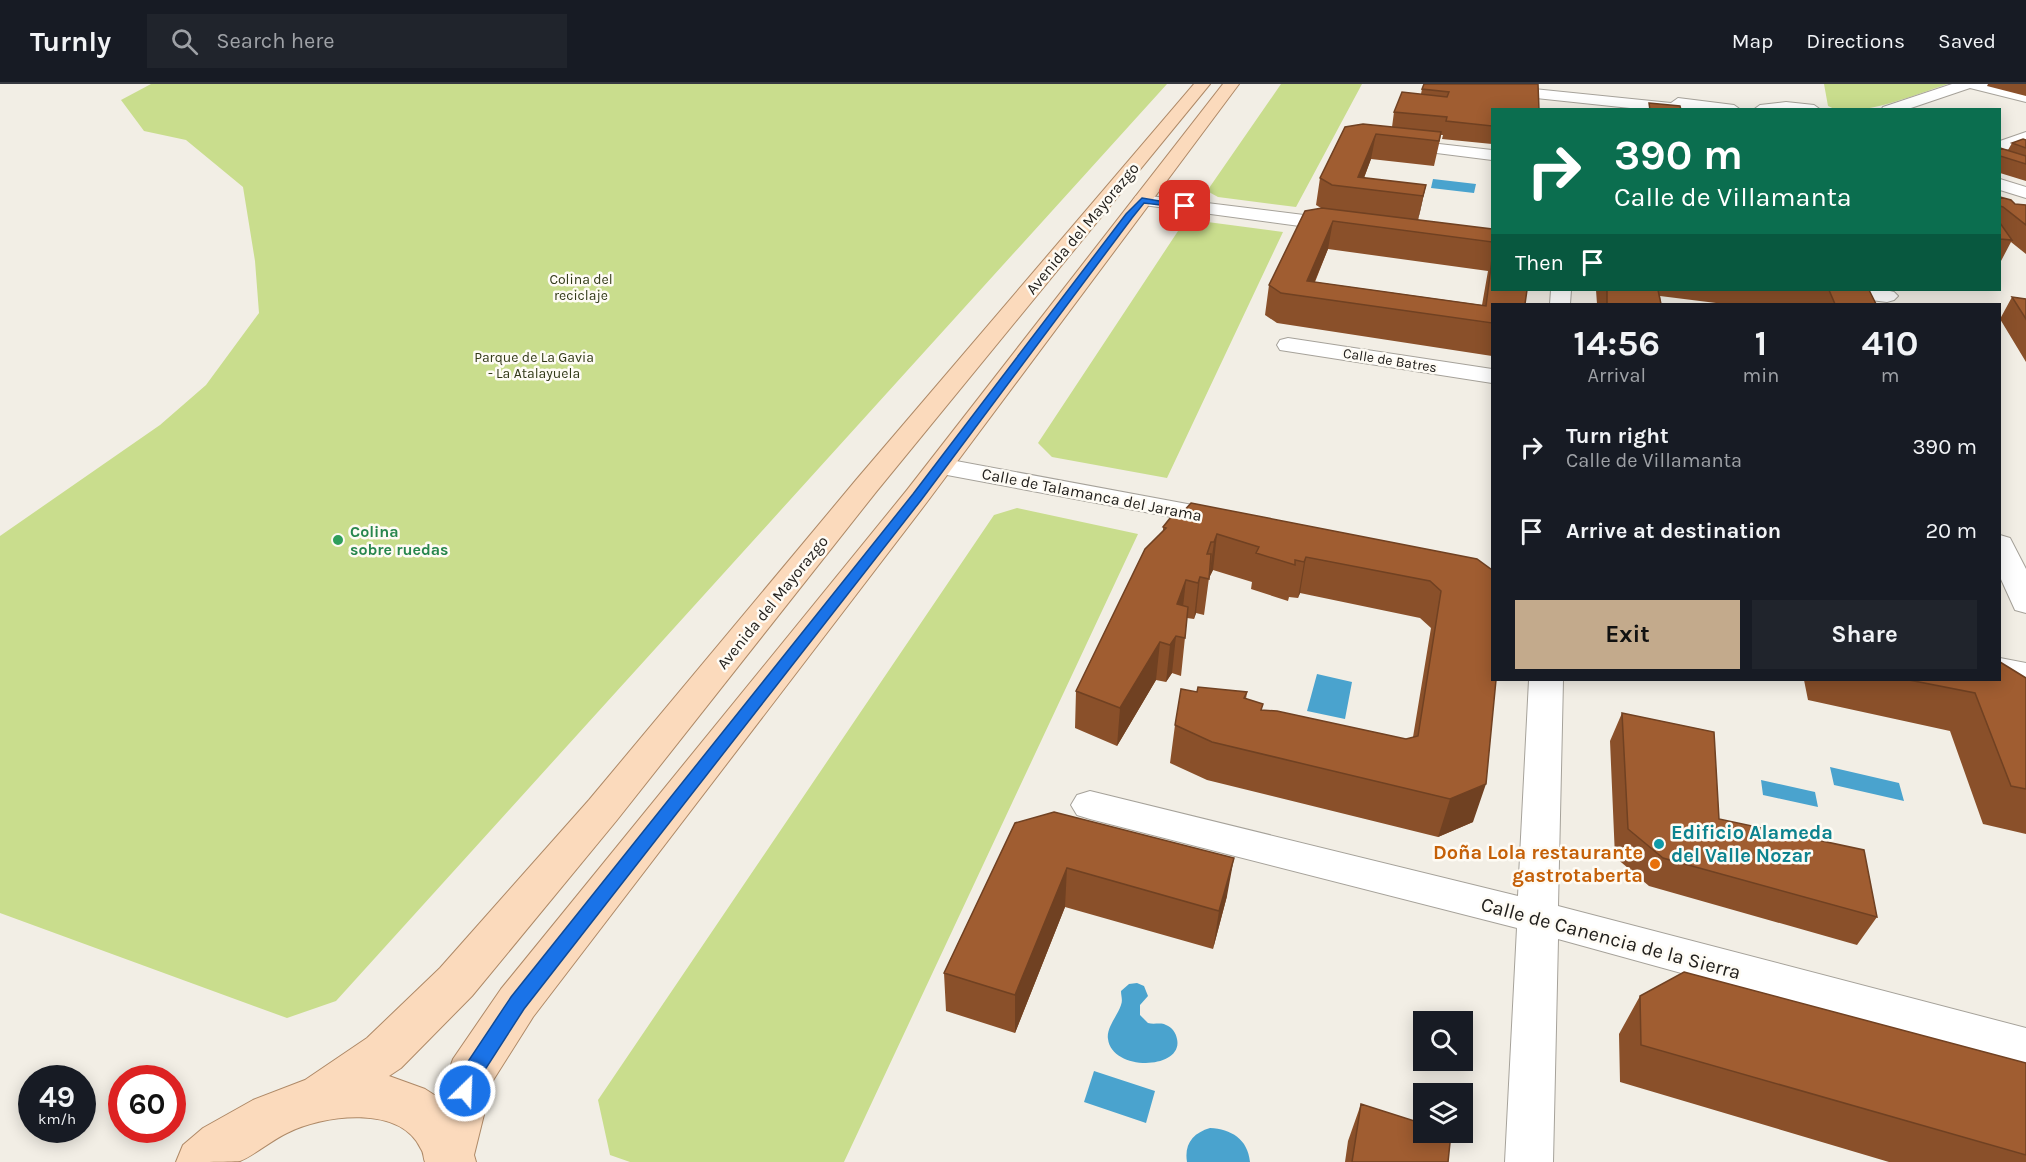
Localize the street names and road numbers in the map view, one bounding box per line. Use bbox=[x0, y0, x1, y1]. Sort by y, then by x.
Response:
street label: Avenida del Mayorazgo bbox=[1022, 159, 1143, 298]
street label: Calle de Batres bbox=[1342, 345, 1438, 376]
street label: Calle de Talamanca del Jarama bbox=[980, 464, 1204, 525]
street label: Avenida del Mayorazgo bbox=[713, 532, 832, 673]
street label: Calle de Canencia de la Sierra bbox=[1478, 893, 1743, 984]

